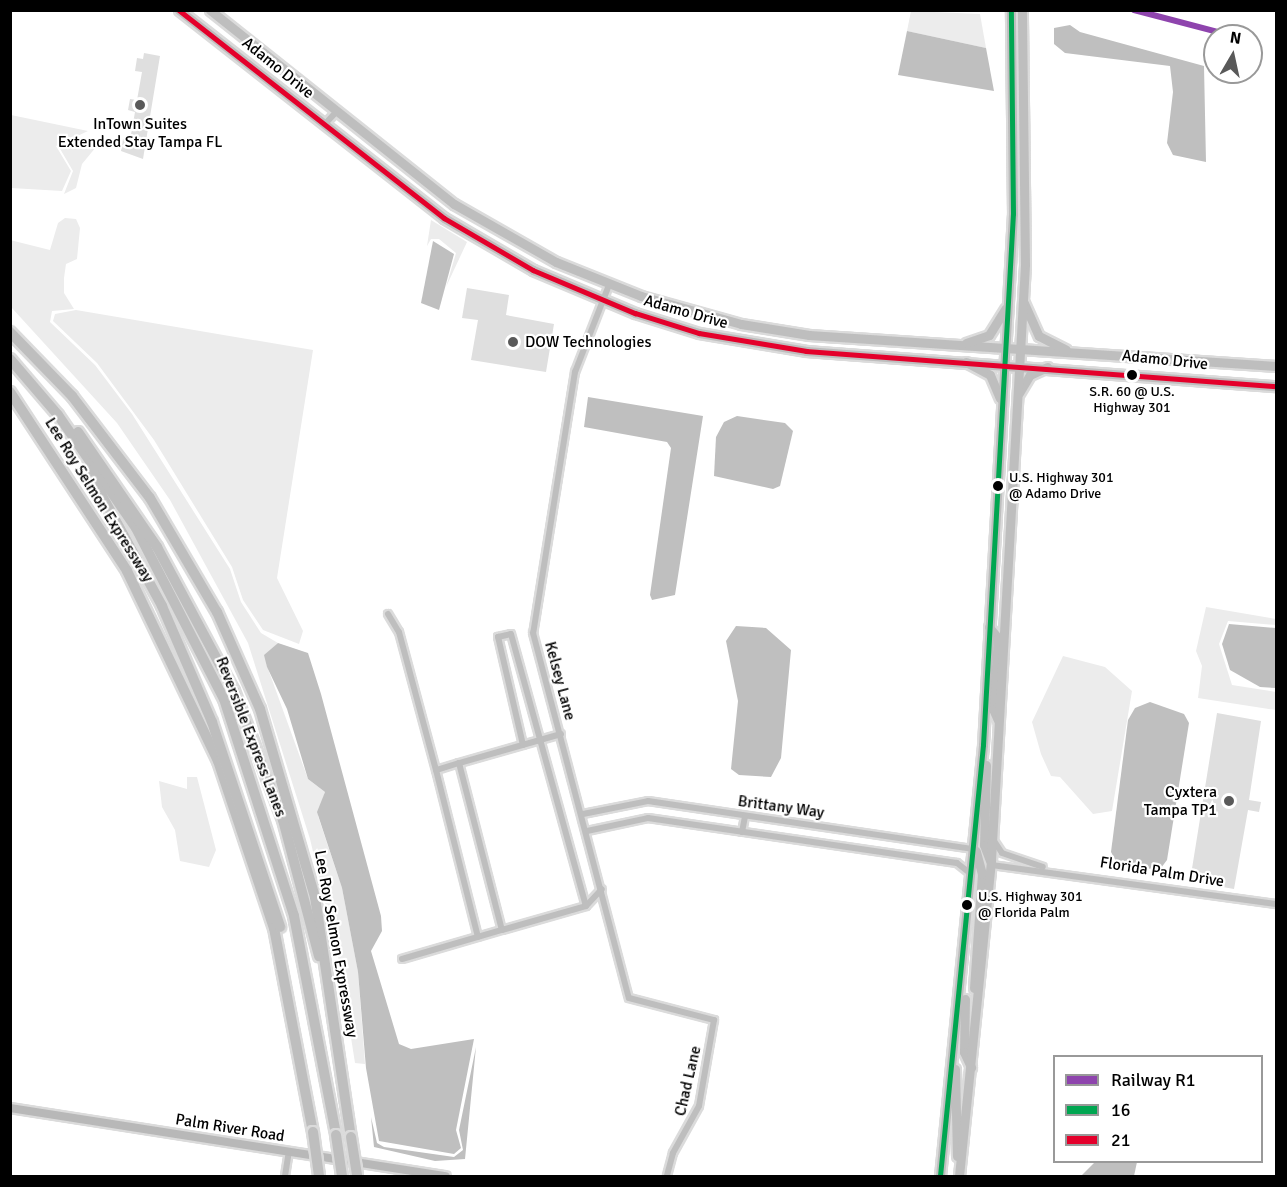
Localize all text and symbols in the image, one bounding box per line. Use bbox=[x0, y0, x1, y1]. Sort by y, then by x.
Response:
north arrow bbox=[1203, 24, 1263, 84]
text: N bbox=[1228, 27, 1243, 49]
street label: Adamo Drive bbox=[238, 33, 318, 103]
marker: InTown Suites Extended Stay Tampa FL bbox=[133, 98, 147, 112]
place label: InTown Suites Extended Stay Tampa FL bbox=[58, 114, 222, 152]
street label: Adamo Drive bbox=[642, 291, 730, 333]
place label: DOW Technologies bbox=[525, 332, 651, 352]
marker: DOW Technologies bbox=[506, 335, 520, 349]
street label: Adamo Drive bbox=[1121, 346, 1209, 374]
marker: S.R. 60 @ U.S. Highway 301 bbox=[1126, 369, 1138, 381]
place label: S.R. 60 @ U.S. Highway 301 bbox=[1089, 384, 1175, 416]
street label: Lee Roy Selmon Expressway bbox=[40, 414, 158, 586]
place label: U.S. Highway 301 @ Adamo Drive bbox=[1009, 470, 1113, 502]
marker: U.S. Highway 301 @ Adamo Drive bbox=[992, 480, 1004, 492]
street label: Kelsey Lane bbox=[540, 639, 580, 723]
street label: Reversible Express Lanes bbox=[212, 654, 290, 820]
place label: Cyxtera Tampa TP1 bbox=[1144, 782, 1217, 820]
street label: Brittany Way bbox=[737, 791, 825, 823]
marker: Cyxtera Tampa TP1 bbox=[1222, 794, 1236, 808]
street label: Lee Roy Selmon Expressway bbox=[310, 849, 362, 1039]
street label: Florida Palm Drive bbox=[1099, 853, 1225, 891]
place label: U.S. Highway 301 @ Florida Palm bbox=[978, 889, 1082, 922]
marker: U.S. Highway 301 @ Florida Palm bbox=[961, 899, 973, 911]
street label: Chad Lane bbox=[671, 1044, 705, 1118]
legend bbox=[1053, 1055, 1263, 1163]
text: Railway R1 bbox=[1111, 1069, 1196, 1091]
text: 16 bbox=[1111, 1099, 1130, 1121]
street label: Palm River Road bbox=[174, 1110, 286, 1146]
text: 21 bbox=[1111, 1129, 1130, 1151]

